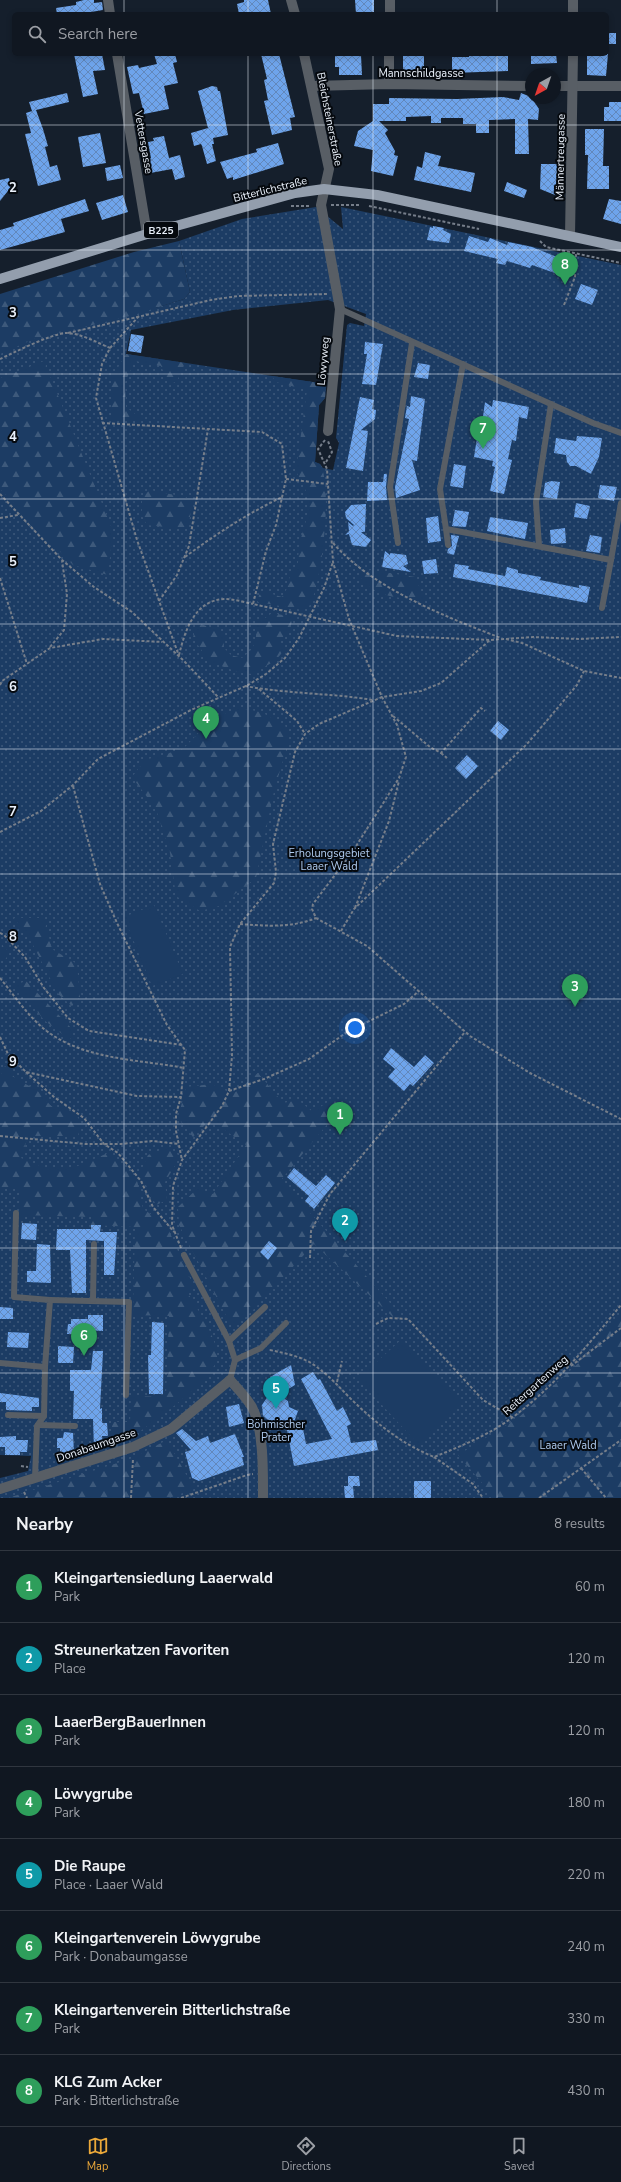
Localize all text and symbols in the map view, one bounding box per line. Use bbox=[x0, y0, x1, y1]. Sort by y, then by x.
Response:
search box bbox=[12, 12, 609, 56]
icon: search bbox=[26, 23, 48, 45]
text: Search here bbox=[58, 24, 138, 44]
street label: Mannschildgasse bbox=[378, 66, 464, 81]
north arrow bbox=[525, 68, 561, 104]
street label: Bleichsteinerstraße bbox=[313, 71, 346, 167]
street label: Vettersgasse bbox=[130, 108, 156, 175]
street label: Männertreugasse bbox=[552, 114, 569, 200]
street label: Bitterlichstraße bbox=[232, 173, 309, 206]
text: 2 bbox=[9, 179, 17, 197]
road number: B225 bbox=[144, 222, 178, 238]
pin: 8 bbox=[552, 252, 578, 285]
text: 3 bbox=[9, 304, 17, 322]
street label: Löwyweg bbox=[314, 336, 333, 386]
pin: 7 bbox=[470, 416, 496, 449]
text: 4 bbox=[9, 428, 17, 446]
text: 5 bbox=[9, 553, 17, 571]
text: 6 bbox=[9, 678, 17, 696]
pin: 4 bbox=[193, 706, 219, 739]
text: 7 bbox=[9, 803, 17, 821]
park label: Erholungsgebiet Laaer Wald bbox=[288, 846, 370, 874]
text: 8 bbox=[9, 928, 17, 946]
pin: 3 bbox=[562, 974, 588, 1007]
your location bbox=[345, 1018, 365, 1038]
text: 9 bbox=[9, 1053, 17, 1071]
pin: 1 bbox=[327, 1102, 353, 1135]
pin: 2 bbox=[332, 1208, 358, 1241]
pin: 6 bbox=[71, 1323, 97, 1356]
street label: Reitergartenweg bbox=[499, 1352, 571, 1419]
pin: 5 bbox=[263, 1376, 289, 1409]
park label: Böhmischer Prater bbox=[247, 1417, 305, 1445]
street label: Donabaumgasse bbox=[55, 1425, 138, 1466]
park label: Laaer Wald bbox=[539, 1438, 597, 1453]
text: Nearby bbox=[16, 1513, 73, 1536]
text: 8 results bbox=[554, 1515, 605, 1533]
text: Kleingartensiedlung Laaerwald bbox=[54, 1568, 273, 1588]
text: 1 bbox=[25, 1578, 33, 1596]
text: 60 m bbox=[575, 1578, 605, 1596]
text: Park bbox=[54, 1588, 80, 1606]
text: Streunerkatzen Favoriten bbox=[54, 1640, 229, 1660]
text: 2 bbox=[25, 1650, 33, 1668]
text: 120 m bbox=[567, 1650, 605, 1668]
text: Place bbox=[54, 1660, 86, 1678]
text: LaaerBergBauerInnen bbox=[54, 1712, 206, 1732]
text: 3 bbox=[25, 1722, 33, 1740]
text: 120 m bbox=[567, 1722, 605, 1740]
text: Park bbox=[54, 1732, 80, 1750]
text: Löwygrube bbox=[54, 1784, 133, 1804]
text: 4 bbox=[25, 1794, 33, 1812]
text: 180 m bbox=[567, 1794, 605, 1812]
text: Park bbox=[54, 1804, 80, 1822]
text: Die Raupe bbox=[54, 1856, 126, 1876]
text: 5 bbox=[25, 1866, 33, 1884]
text: 220 m bbox=[567, 1866, 605, 1884]
text: Place · Laaer Wald bbox=[54, 1876, 163, 1894]
text: Kleingartenverein Löwygrube bbox=[54, 1928, 261, 1948]
text: 6 bbox=[25, 1938, 33, 1956]
text: 240 m bbox=[567, 1938, 605, 1956]
text: Park · Donabaumgasse bbox=[54, 1948, 188, 1966]
text: Kleingartenverein Bitterlichstraße bbox=[54, 2000, 291, 2020]
text: 7 bbox=[25, 2010, 33, 2028]
text: 330 m bbox=[567, 2010, 605, 2028]
text: Park bbox=[54, 2020, 80, 2038]
text: KLG Zum Acker bbox=[54, 2072, 162, 2092]
text: 8 bbox=[25, 2082, 33, 2100]
text: 430 m bbox=[567, 2082, 605, 2100]
text: Park · Bitterlichstraße bbox=[54, 2092, 179, 2110]
tab: Map bbox=[87, 2135, 109, 2174]
tab: Directions bbox=[282, 2135, 331, 2174]
tab: Saved bbox=[504, 2135, 534, 2174]

